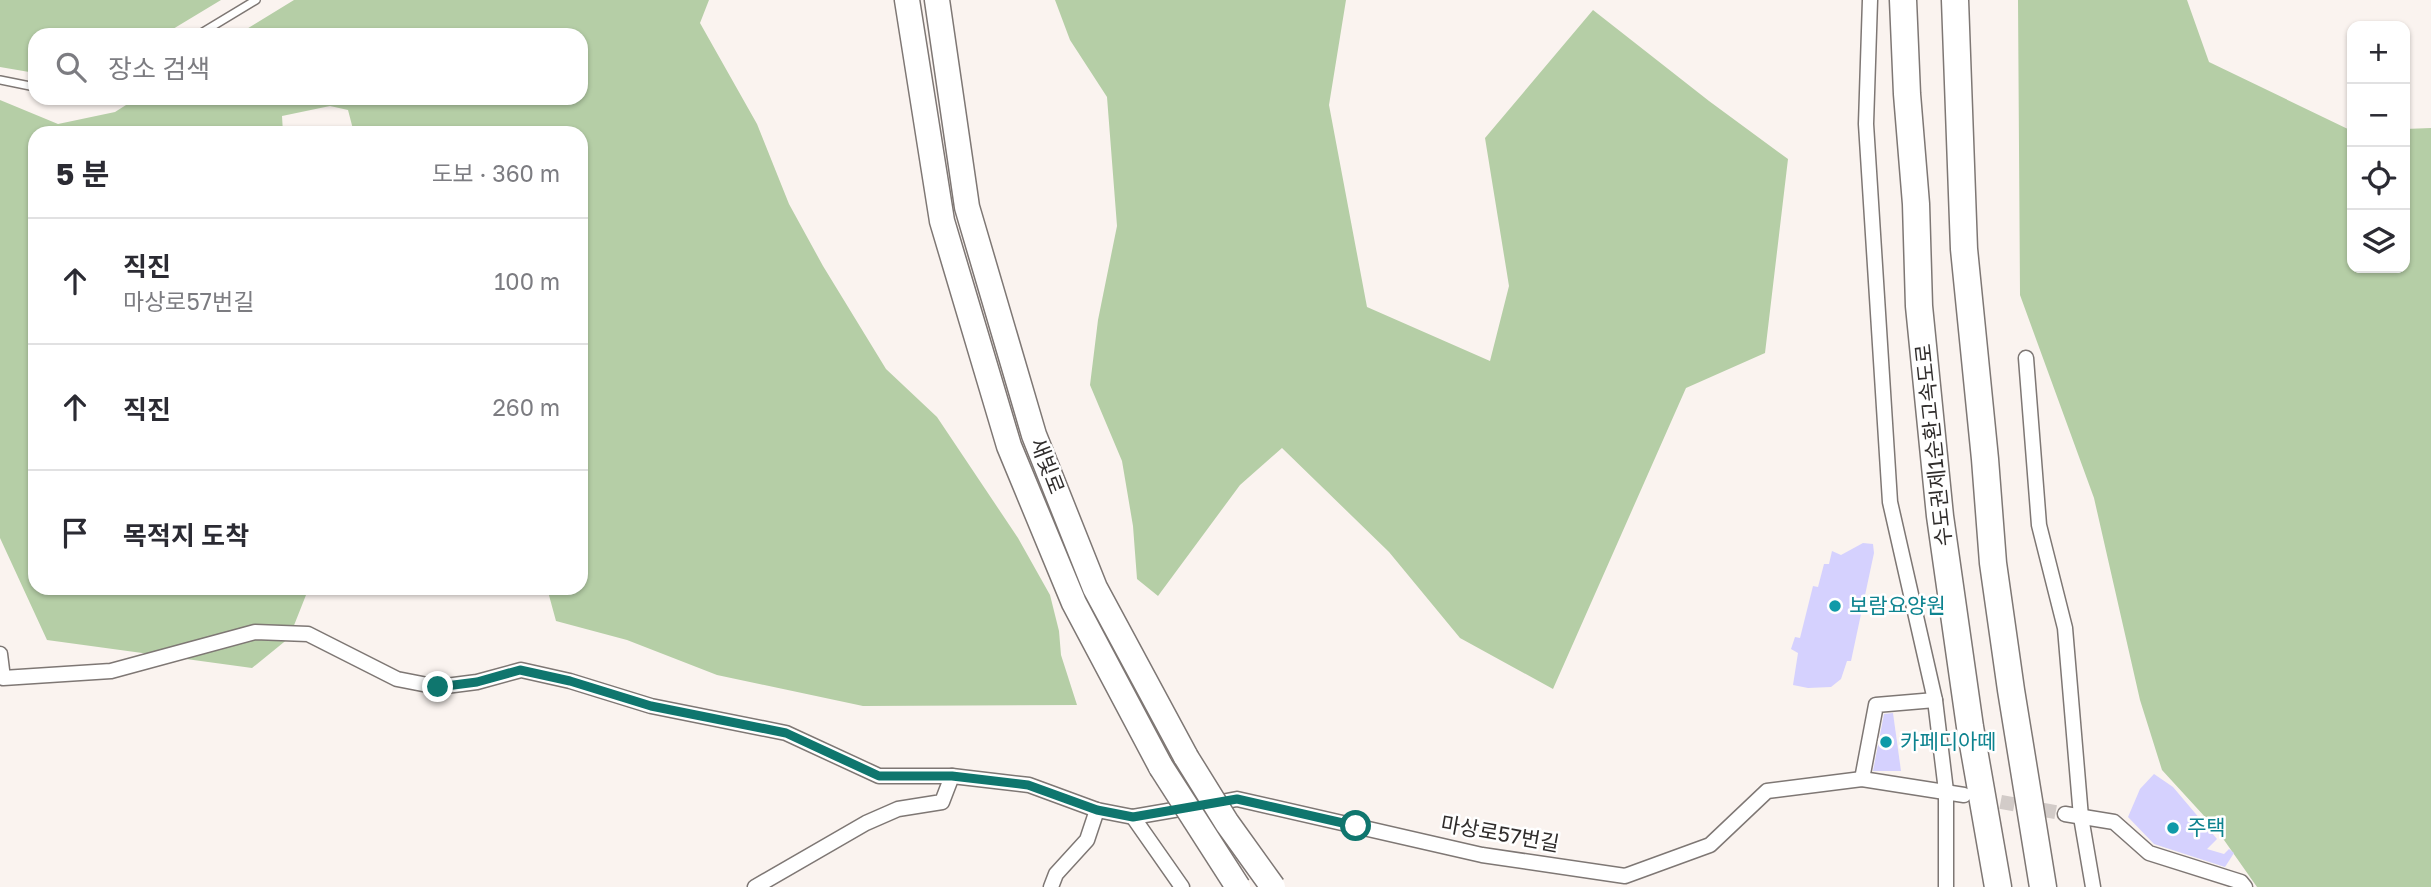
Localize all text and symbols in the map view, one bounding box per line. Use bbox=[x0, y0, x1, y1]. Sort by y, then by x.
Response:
map controls bbox=[2347, 21, 2410, 273]
button: + bbox=[2347, 21, 2410, 84]
search box bbox=[28, 28, 588, 105]
icon: search bbox=[52, 48, 90, 86]
text: 장소 검색 bbox=[108, 53, 210, 84]
button: − bbox=[2347, 84, 2410, 147]
button: locate bbox=[2347, 147, 2410, 210]
text: 5 분 bbox=[56, 156, 109, 192]
text: 도보 · 360 m bbox=[432, 159, 560, 187]
button: layers bbox=[2347, 210, 2410, 273]
text: 직진 bbox=[123, 251, 171, 282]
icon: ahead bbox=[56, 262, 94, 300]
text: 100 m bbox=[494, 267, 560, 295]
text: 마상로57번길 bbox=[123, 287, 254, 315]
street label: 수도권제1순환고속도로 bbox=[1909, 343, 1957, 548]
icon: ahead bbox=[56, 388, 94, 426]
text: 260 m bbox=[492, 393, 560, 421]
text: 직진 bbox=[123, 394, 171, 425]
street label: 새빛로 bbox=[1025, 434, 1070, 497]
icon: arrive bbox=[56, 514, 94, 552]
text: 목적지 도착 bbox=[123, 520, 249, 551]
place label: 보람요양원 bbox=[1849, 592, 1946, 618]
marker: 보람요양원 bbox=[1827, 598, 1843, 614]
route end bbox=[422, 671, 453, 702]
place label: 카페디아떼 bbox=[1900, 728, 1997, 754]
marker: 카페디아떼 bbox=[1878, 734, 1894, 750]
route start bbox=[1340, 810, 1371, 841]
street label: 마상로57번길 bbox=[1439, 810, 1561, 856]
place label: 주택 bbox=[2187, 814, 2226, 840]
marker: 주택 bbox=[2165, 820, 2181, 836]

